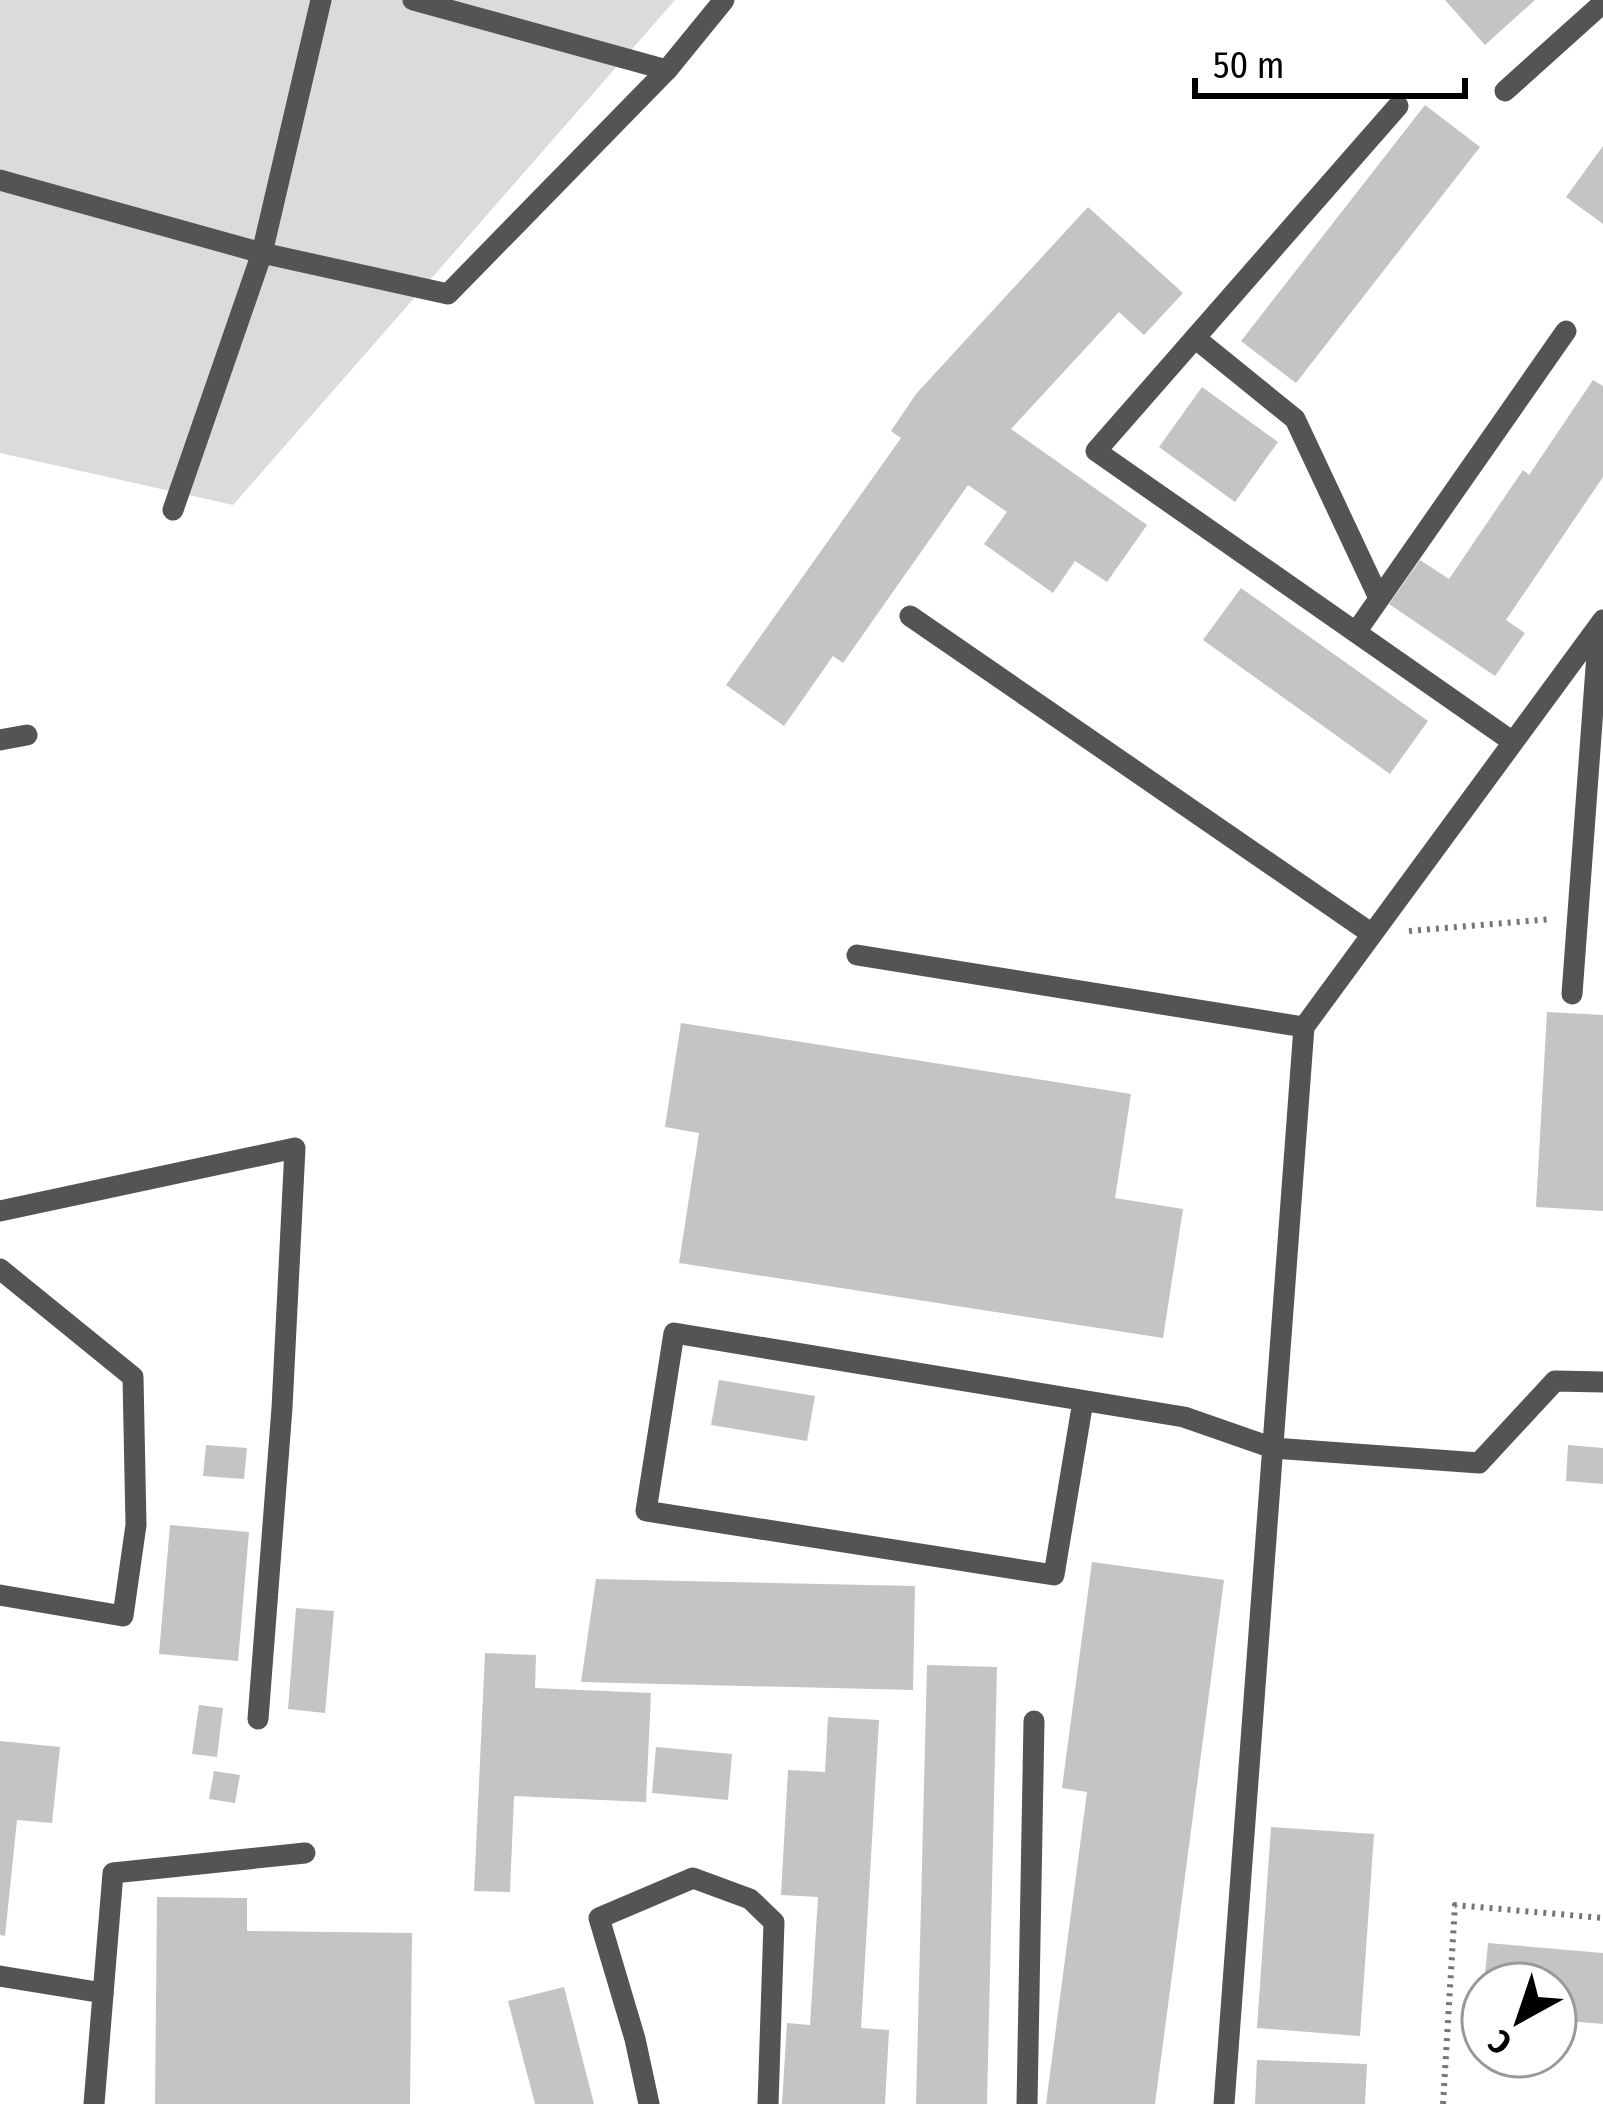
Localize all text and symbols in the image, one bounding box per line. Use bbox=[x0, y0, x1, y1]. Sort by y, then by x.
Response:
scale bar bbox=[1195, 24, 1465, 98]
text: 50 m bbox=[1213, 44, 1284, 88]
north arrow bbox=[1459, 1960, 1579, 2080]
text: С bbox=[1480, 2021, 1520, 2063]

